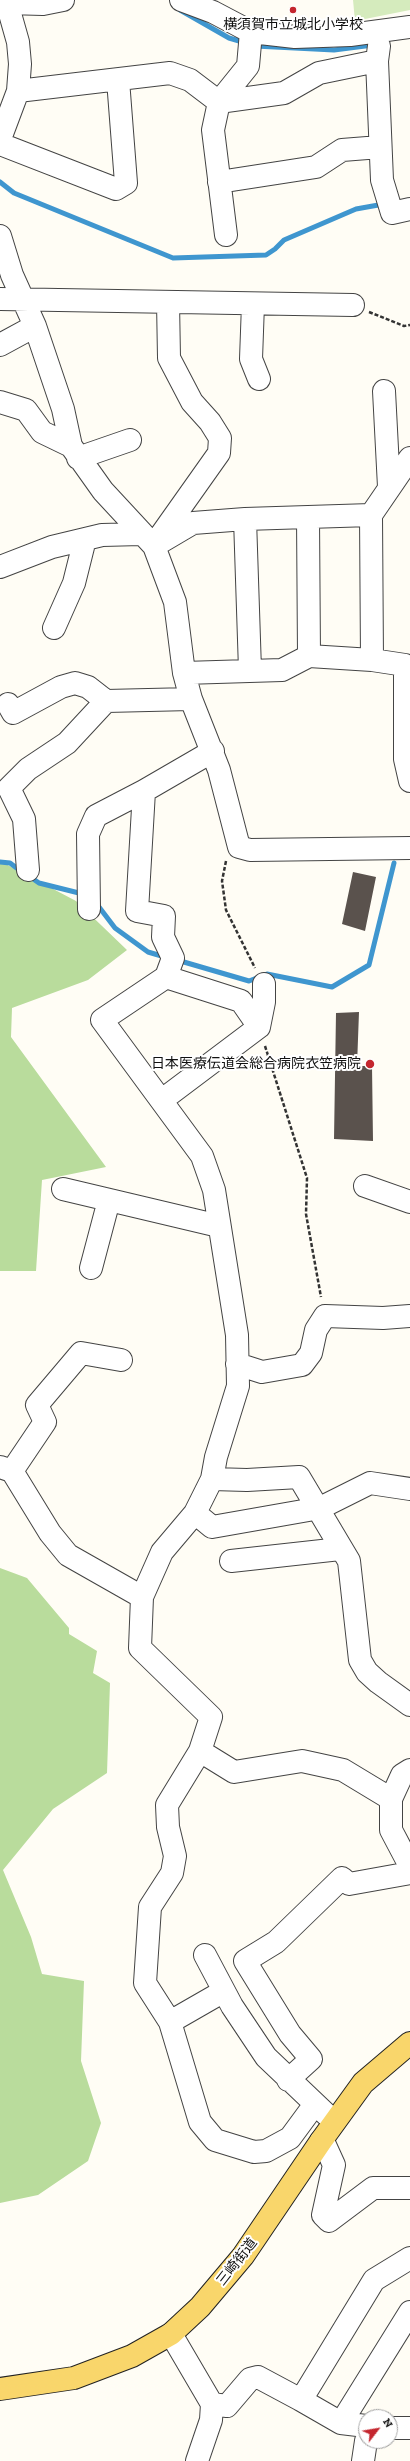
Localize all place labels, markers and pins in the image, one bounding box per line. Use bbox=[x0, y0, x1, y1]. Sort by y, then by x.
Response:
marker: 横須賀市立城北小学校 bbox=[288, 5, 298, 15]
place label: 横須賀市立城北小学校 bbox=[223, 17, 363, 33]
place label: 日本医療伝道会総合病院衣笠病院 bbox=[151, 1056, 361, 1072]
marker: 日本医療伝道会総合病院衣笠病院 bbox=[364, 1058, 376, 1070]

